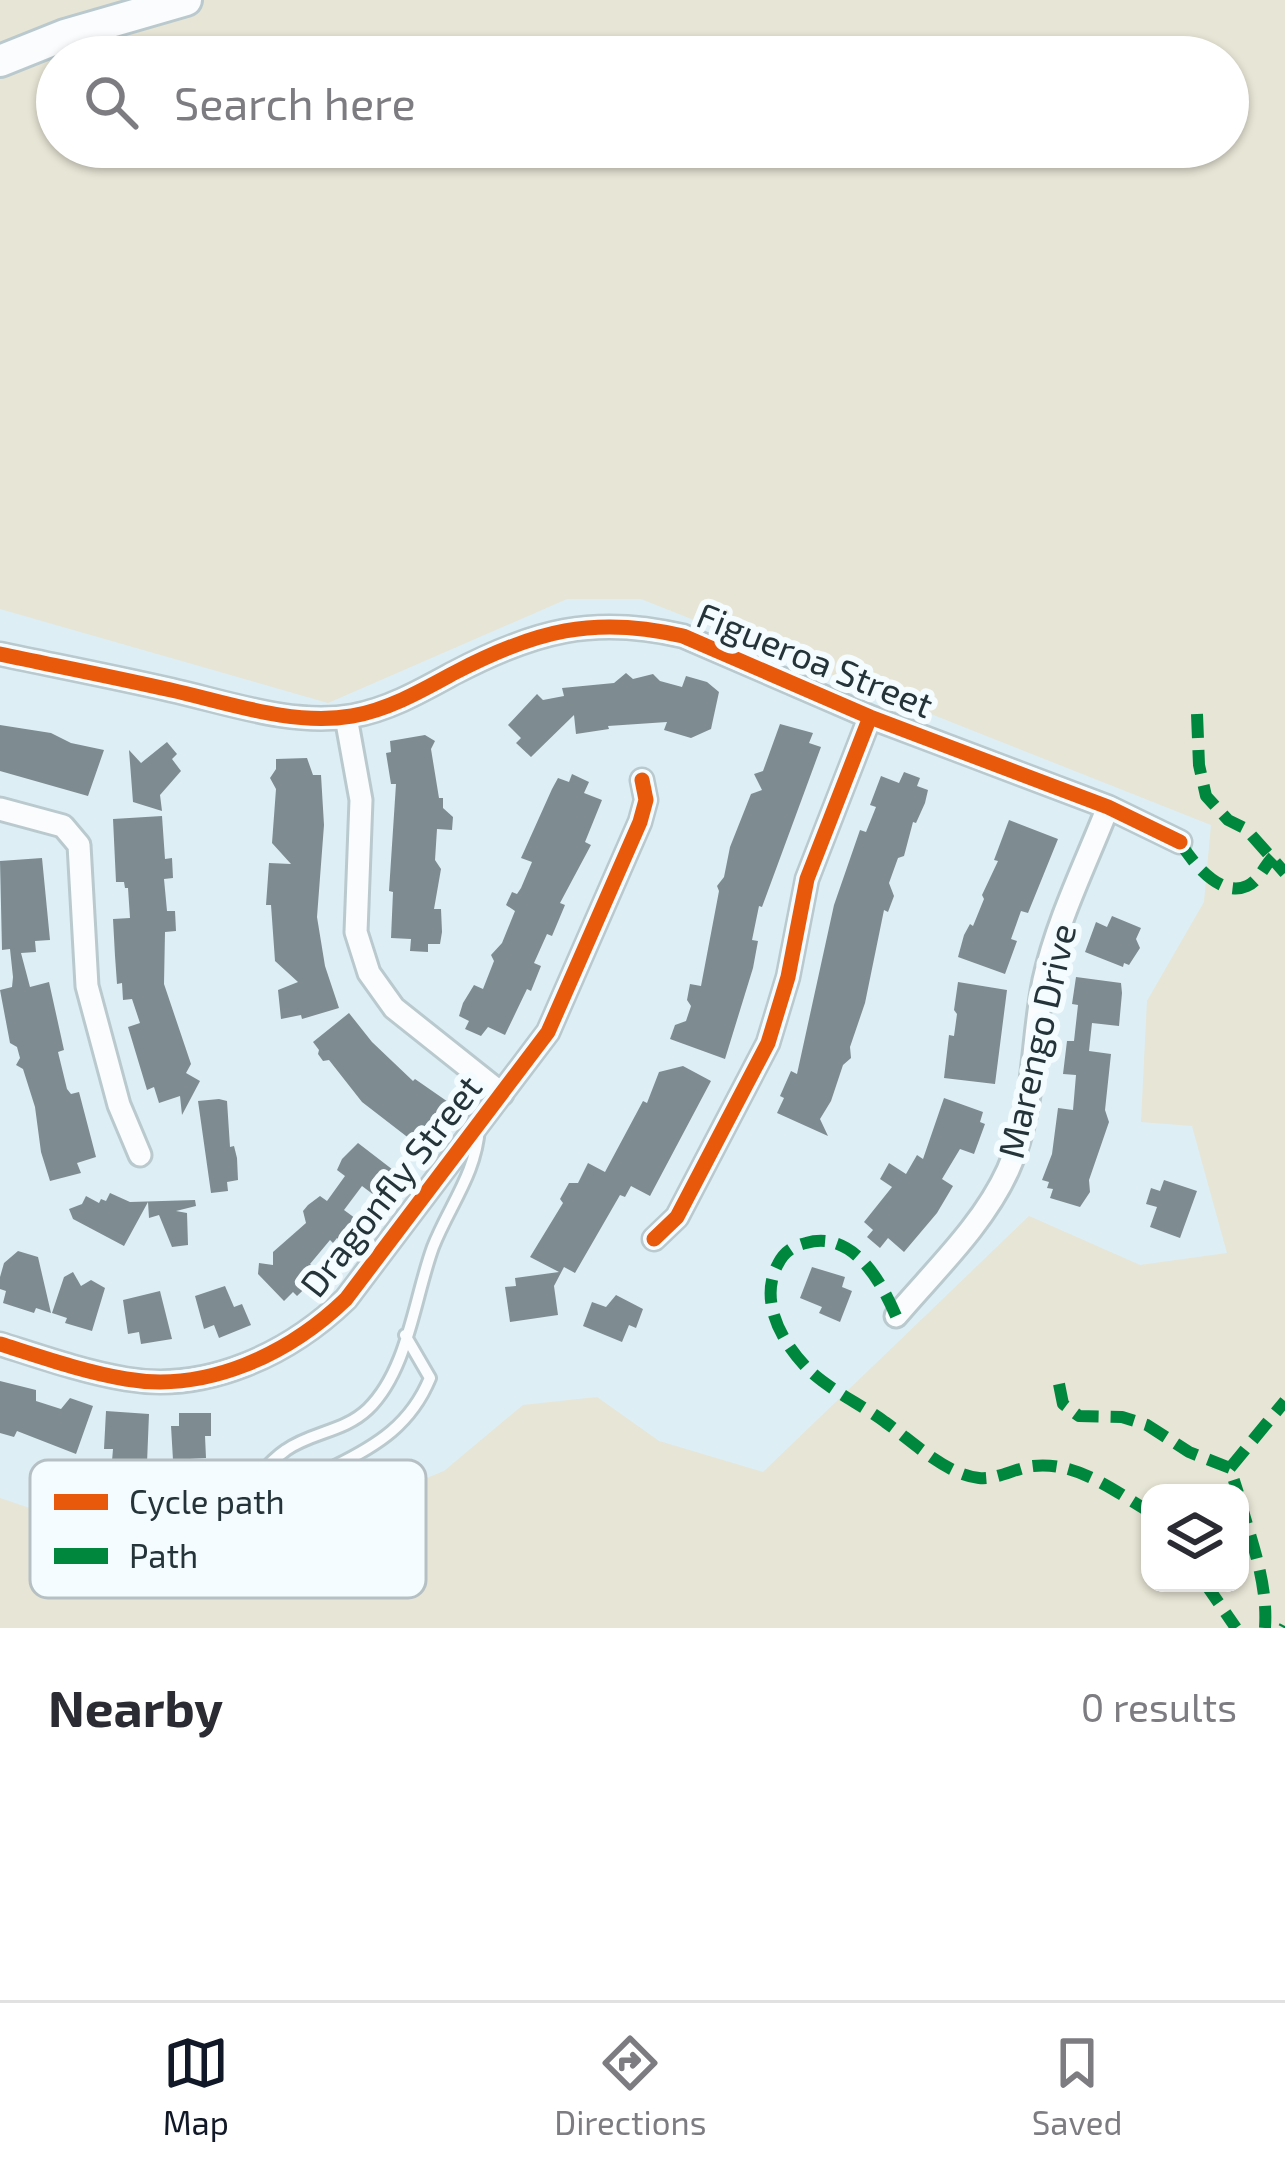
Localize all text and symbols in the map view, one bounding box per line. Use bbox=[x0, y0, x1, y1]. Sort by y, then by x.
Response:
search box bbox=[36, 36, 1249, 168]
icon: search bbox=[78, 69, 144, 135]
text: Search here bbox=[174, 75, 416, 129]
street label: Figueroa Street bbox=[691, 592, 940, 725]
street label: Marengo Drive bbox=[988, 919, 1083, 1162]
street label: Dragonfly Street bbox=[290, 1066, 490, 1304]
legend bbox=[30, 1460, 426, 1598]
text: Cycle path bbox=[129, 1481, 285, 1521]
map controls bbox=[1141, 1484, 1249, 1592]
button: layers bbox=[1141, 1484, 1249, 1592]
text: Path bbox=[129, 1535, 198, 1575]
text: Nearby bbox=[48, 1676, 223, 1737]
text: 0 results bbox=[1081, 1683, 1237, 1730]
tab: Map bbox=[163, 2030, 229, 2142]
tab: Directions bbox=[554, 2030, 706, 2142]
tab: Saved bbox=[1032, 2030, 1122, 2142]

